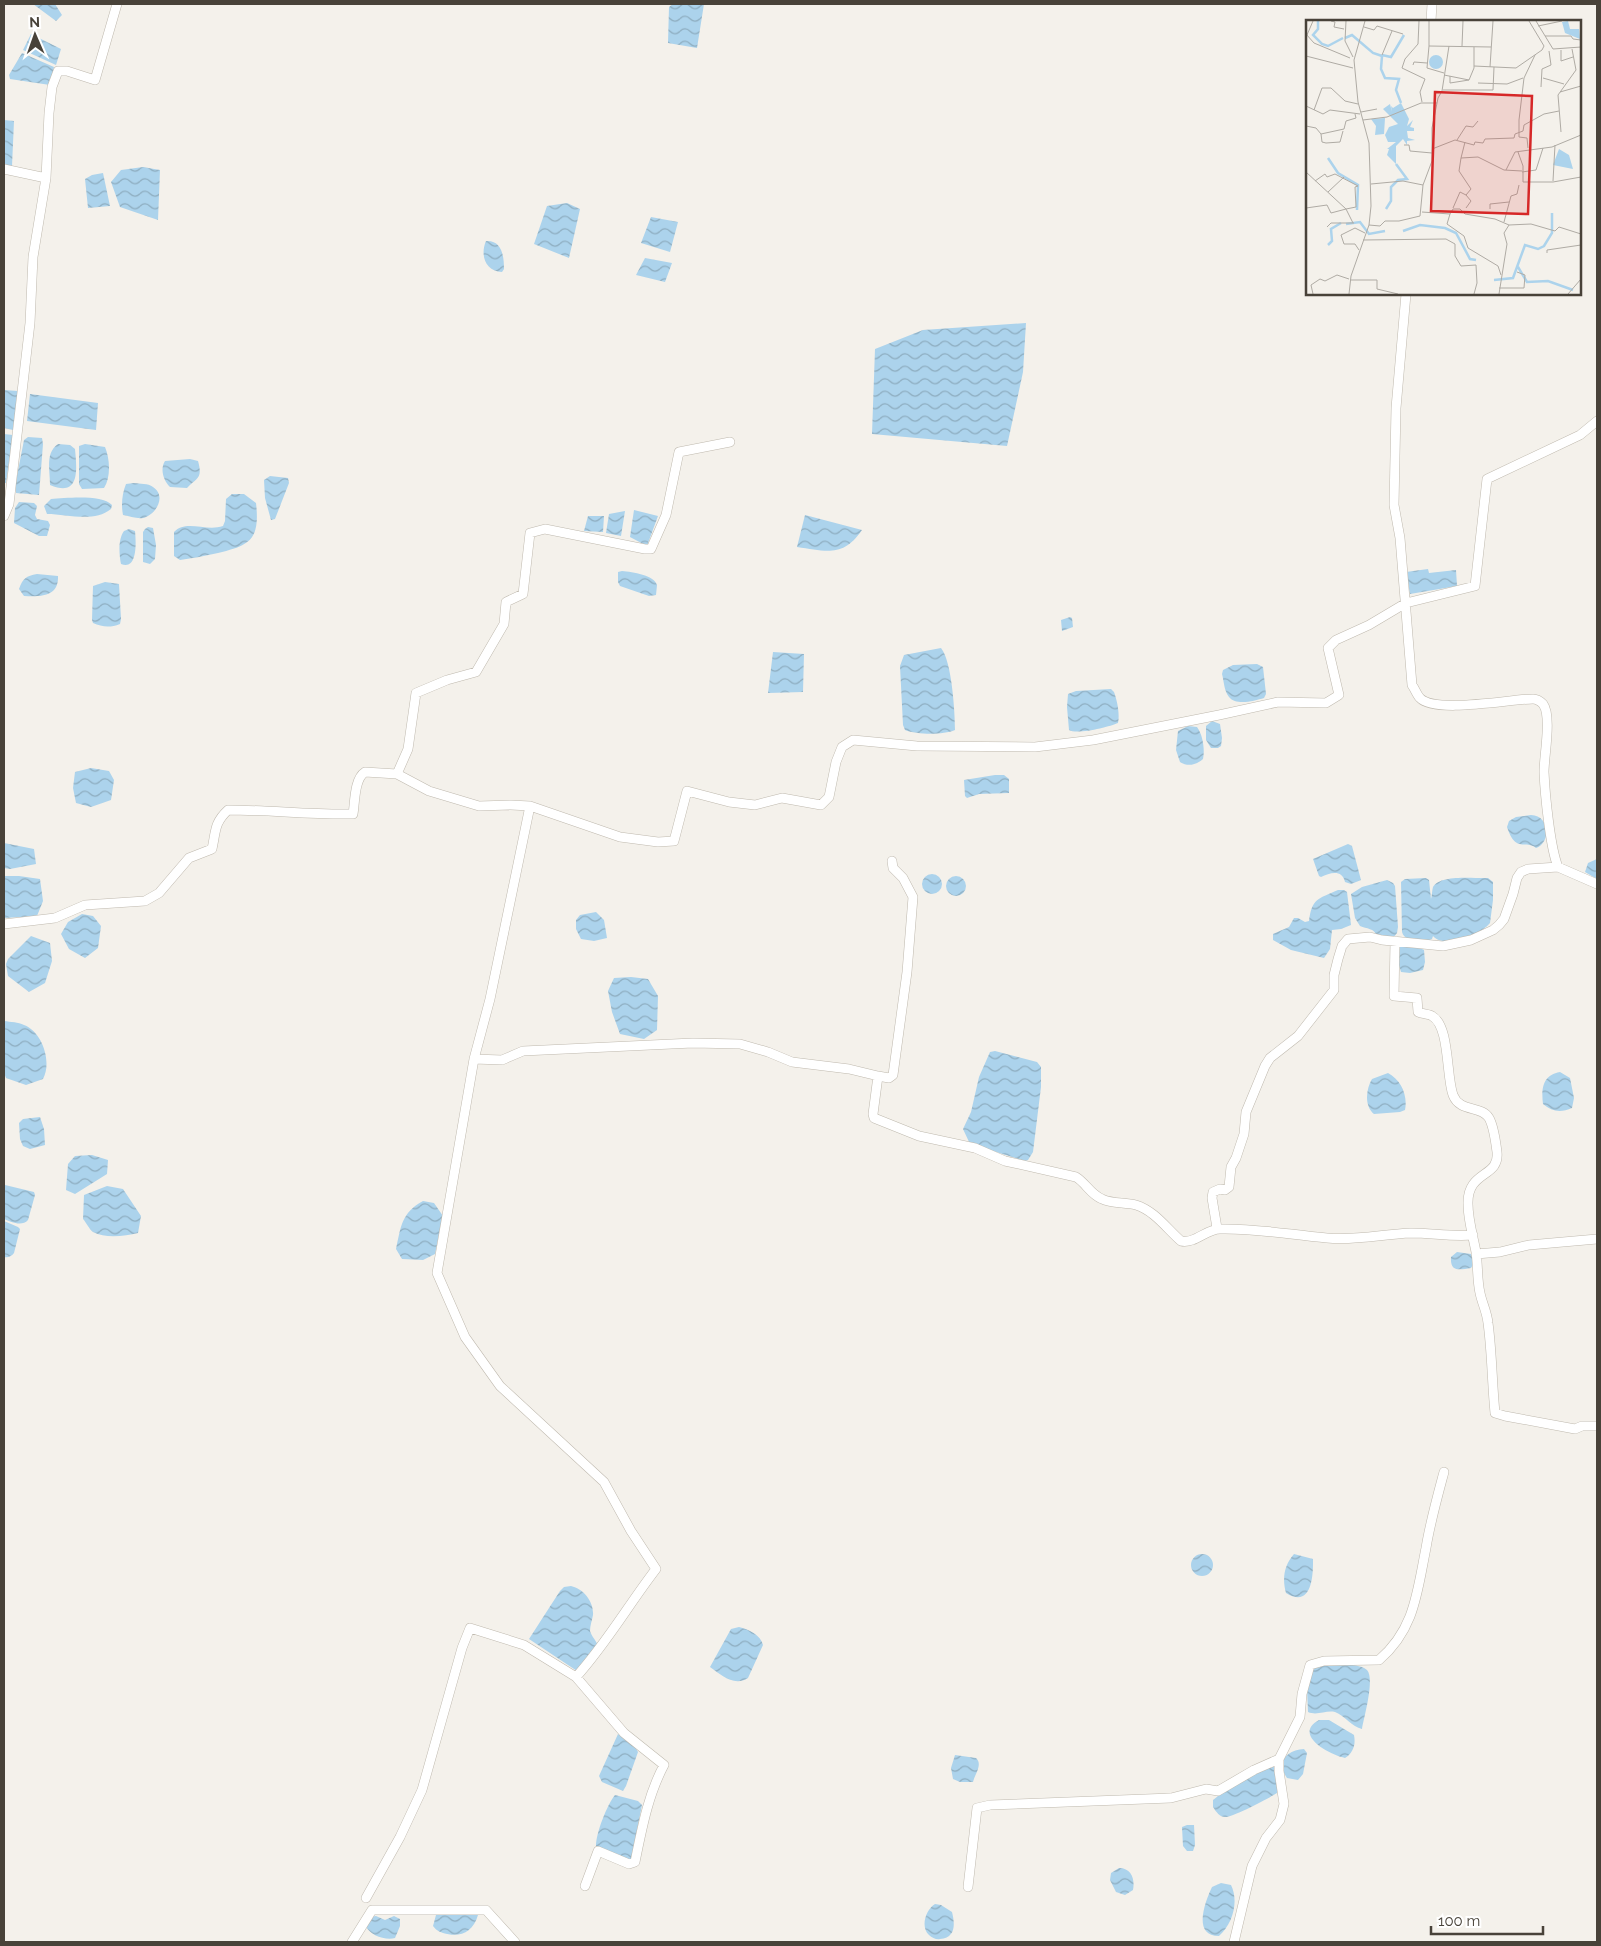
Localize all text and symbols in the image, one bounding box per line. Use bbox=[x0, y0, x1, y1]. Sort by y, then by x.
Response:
north arrow bbox=[10, 10, 60, 60]
text: N bbox=[29, 14, 40, 30]
inset map bbox=[1306, 20, 1581, 295]
scale bar bbox=[1431, 1904, 1544, 1936]
text: 100 m bbox=[1438, 1912, 1480, 1930]

